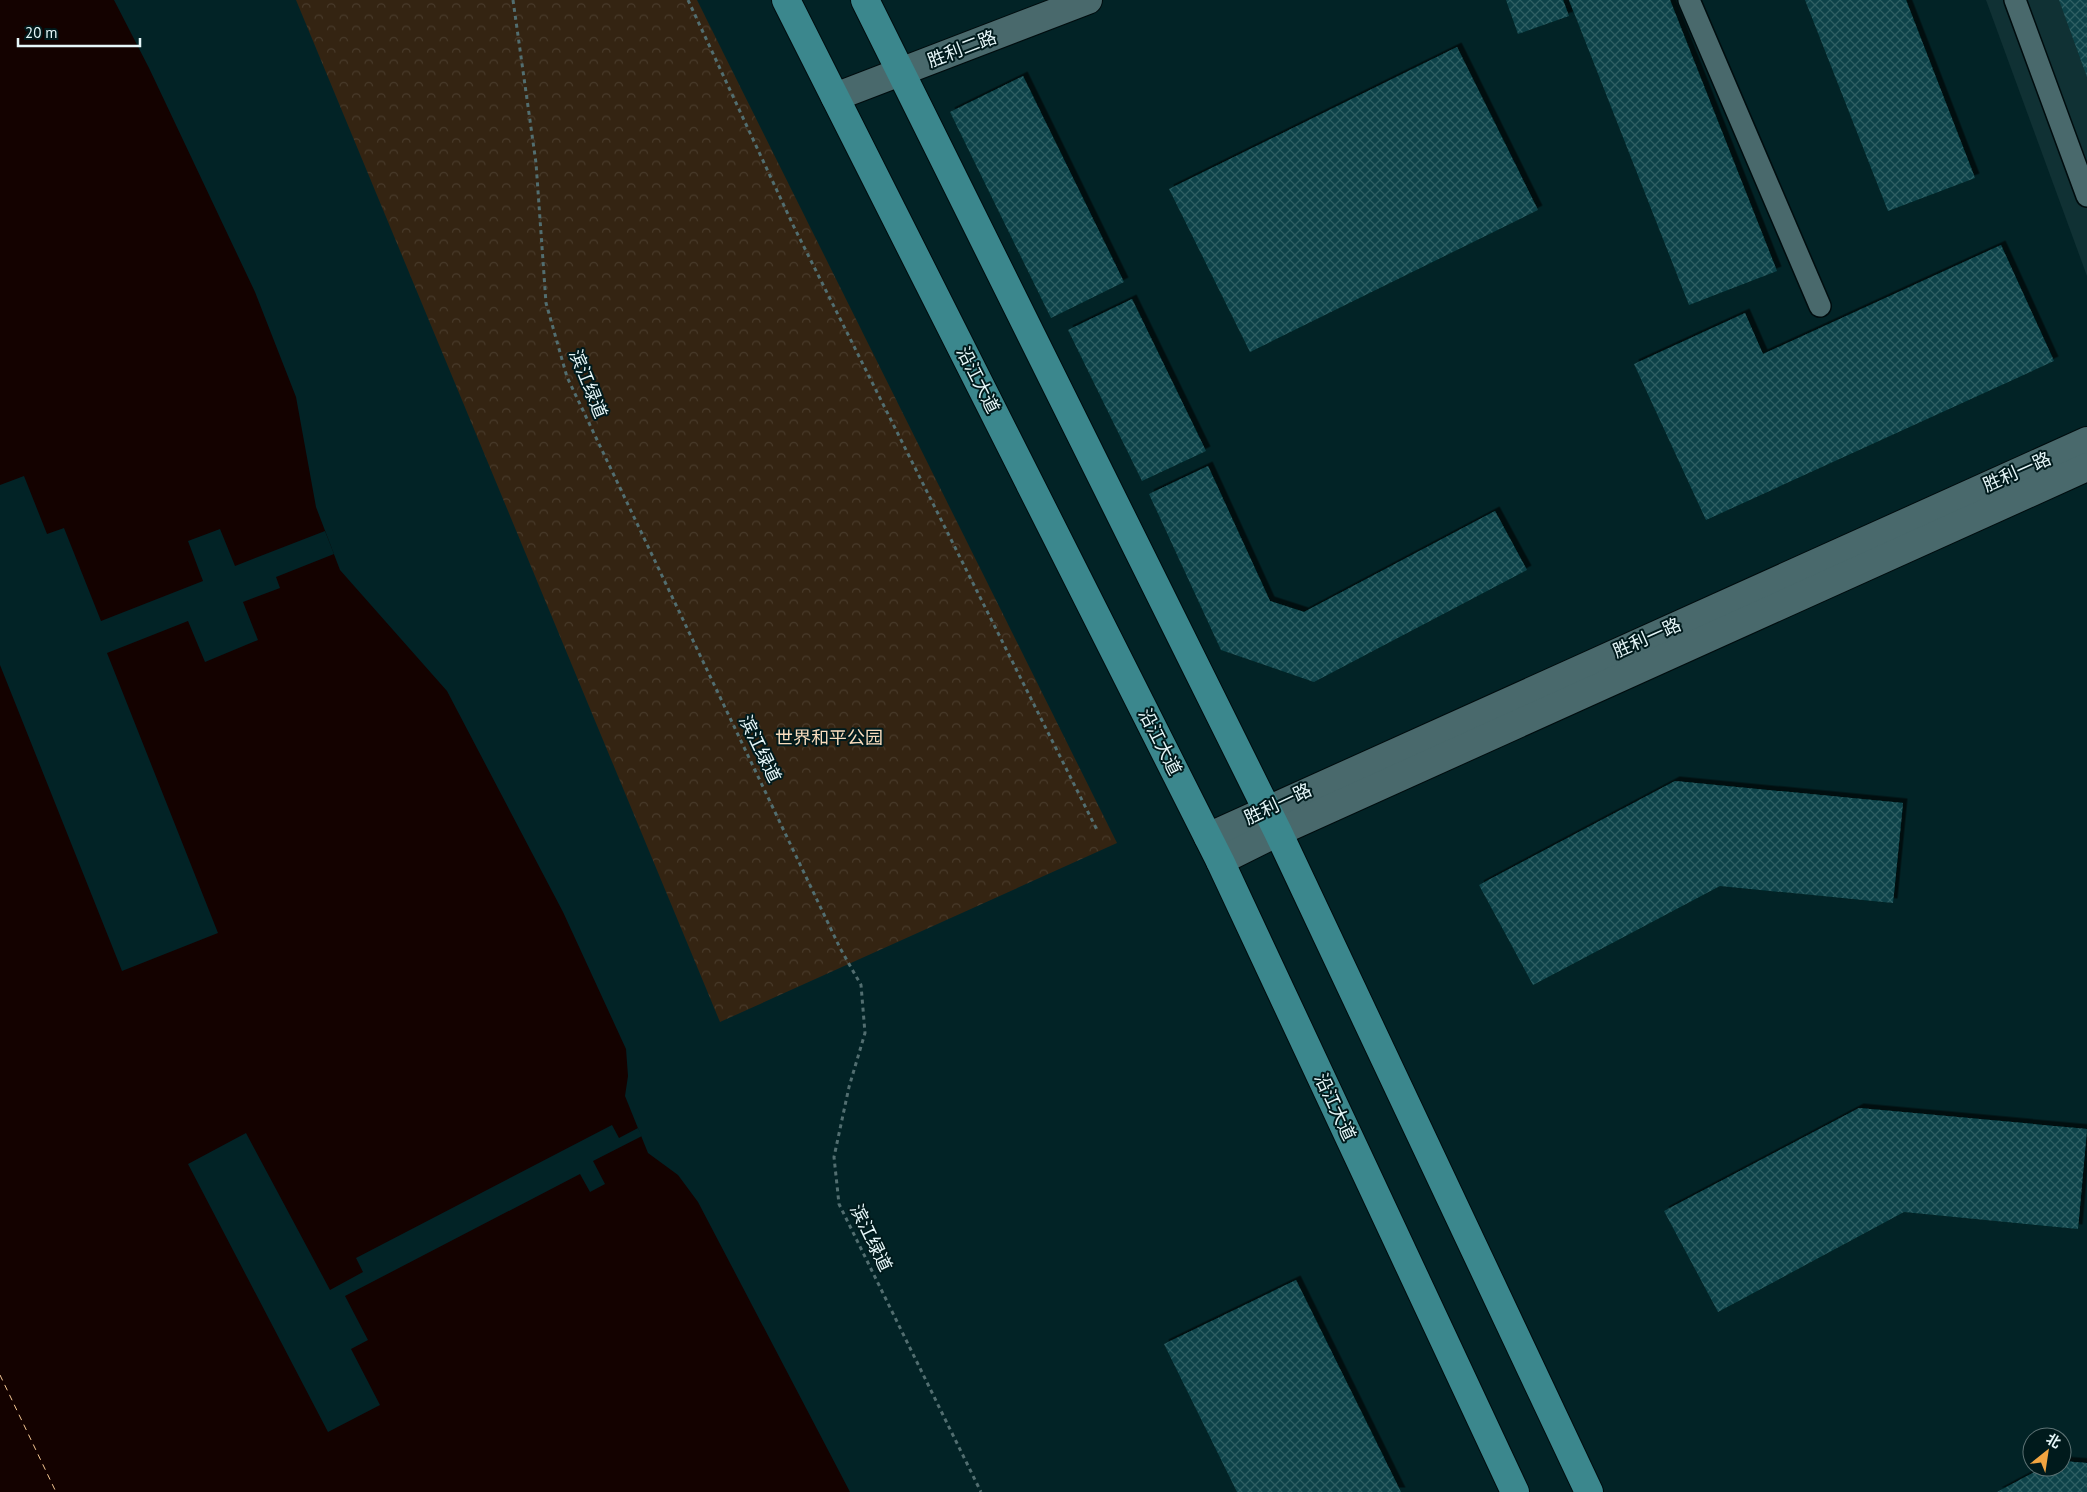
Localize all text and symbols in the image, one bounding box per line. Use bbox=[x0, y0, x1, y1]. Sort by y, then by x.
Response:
scale bar bbox=[18, 15, 140, 47]
text: 20 m bbox=[25, 23, 58, 42]
street label: 胜利二路 bbox=[924, 25, 1000, 72]
street label: 沿江大道 bbox=[952, 342, 1005, 417]
street label: 滨江绿道 bbox=[564, 346, 613, 421]
street label: 胜利一路 bbox=[1979, 446, 2054, 497]
street label: 胜利一路 bbox=[1609, 612, 1684, 663]
street label: 沿江大道 bbox=[1134, 704, 1187, 779]
street label: 滨江绿道 bbox=[734, 711, 787, 786]
park label: 世界和平公园 bbox=[775, 726, 883, 749]
street label: 胜利一路 bbox=[1240, 778, 1315, 829]
street label: 沿江大道 bbox=[1310, 1069, 1361, 1144]
street label: 滨江绿道 bbox=[845, 1200, 898, 1275]
north arrow bbox=[2022, 1427, 2072, 1477]
text: 北 bbox=[2043, 1429, 2064, 1452]

